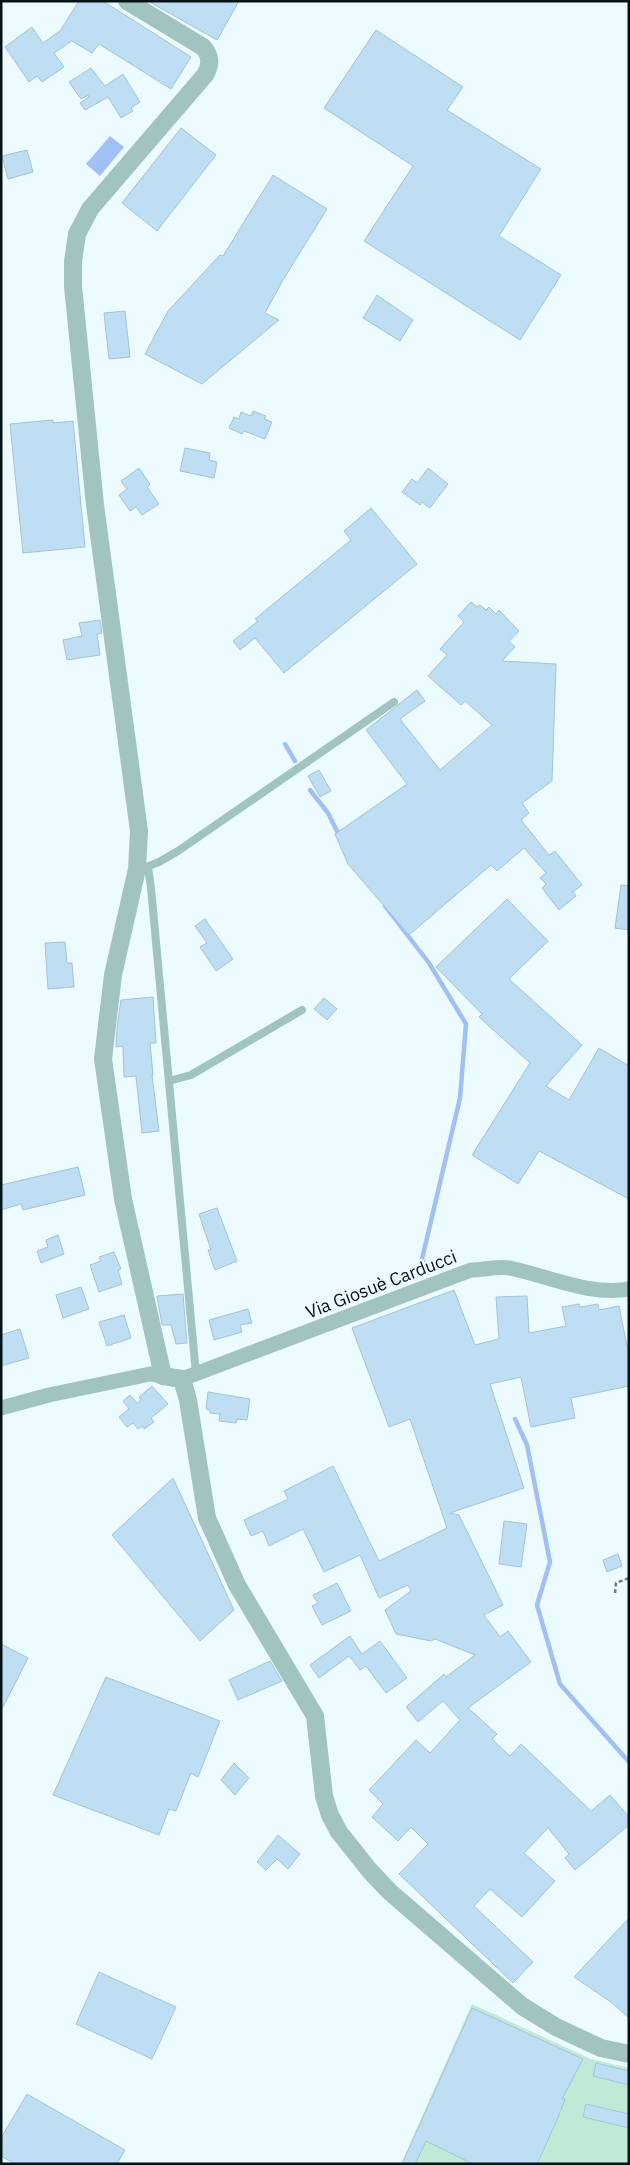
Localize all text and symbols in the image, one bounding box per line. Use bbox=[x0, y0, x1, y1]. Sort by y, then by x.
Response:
street label: Via Giosuè Carducci bbox=[302, 1245, 460, 1323]

